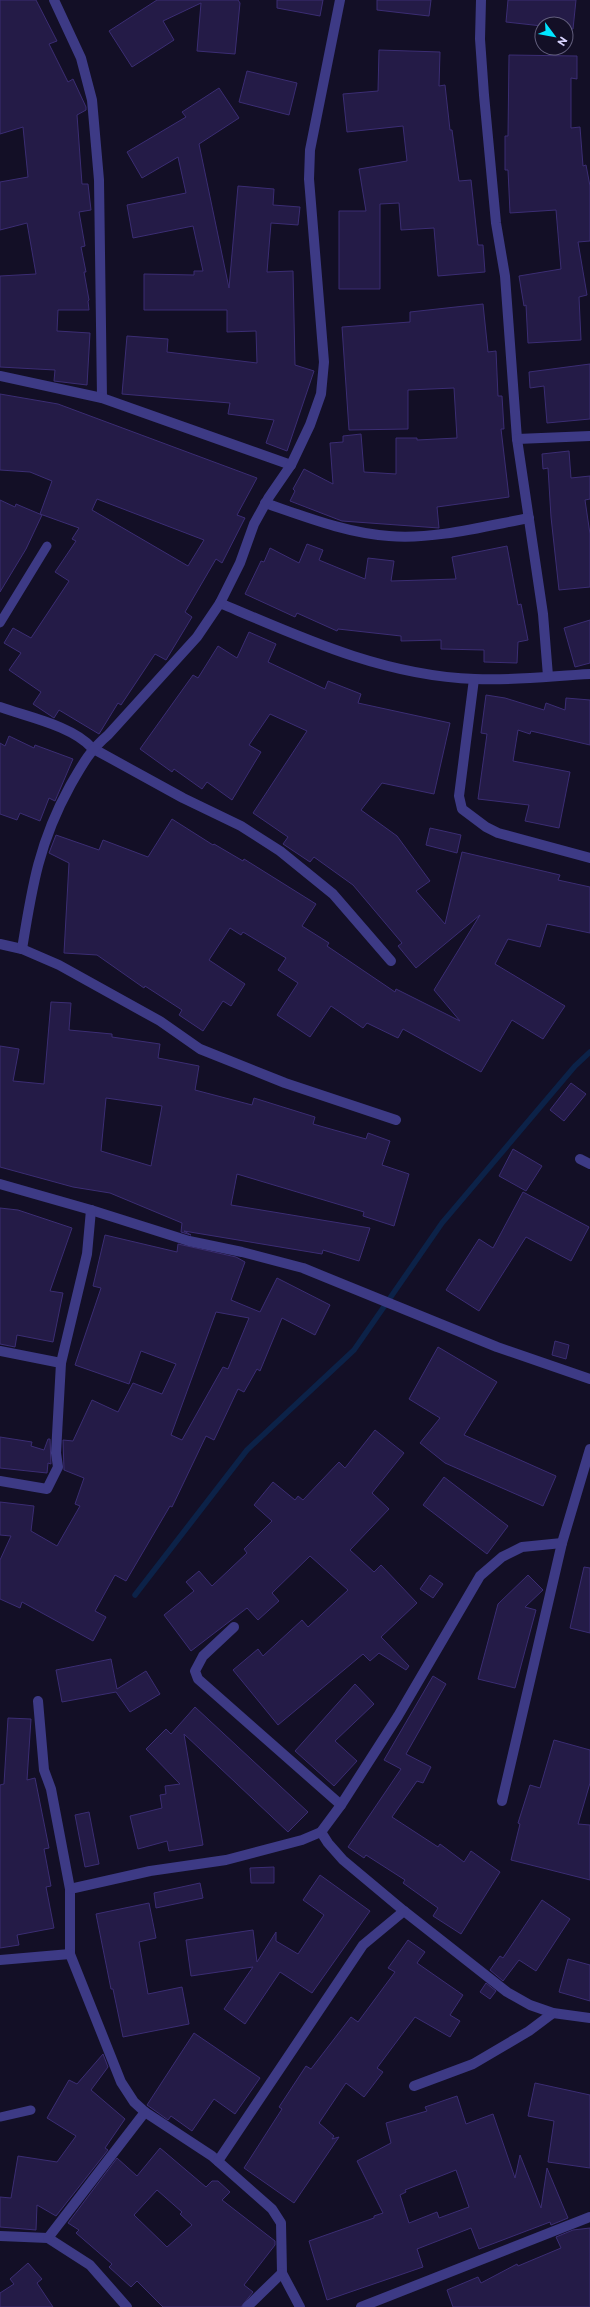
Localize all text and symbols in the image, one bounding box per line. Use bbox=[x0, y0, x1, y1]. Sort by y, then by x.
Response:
north arrow bbox=[534, 16, 574, 56]
text: N bbox=[555, 35, 571, 49]

